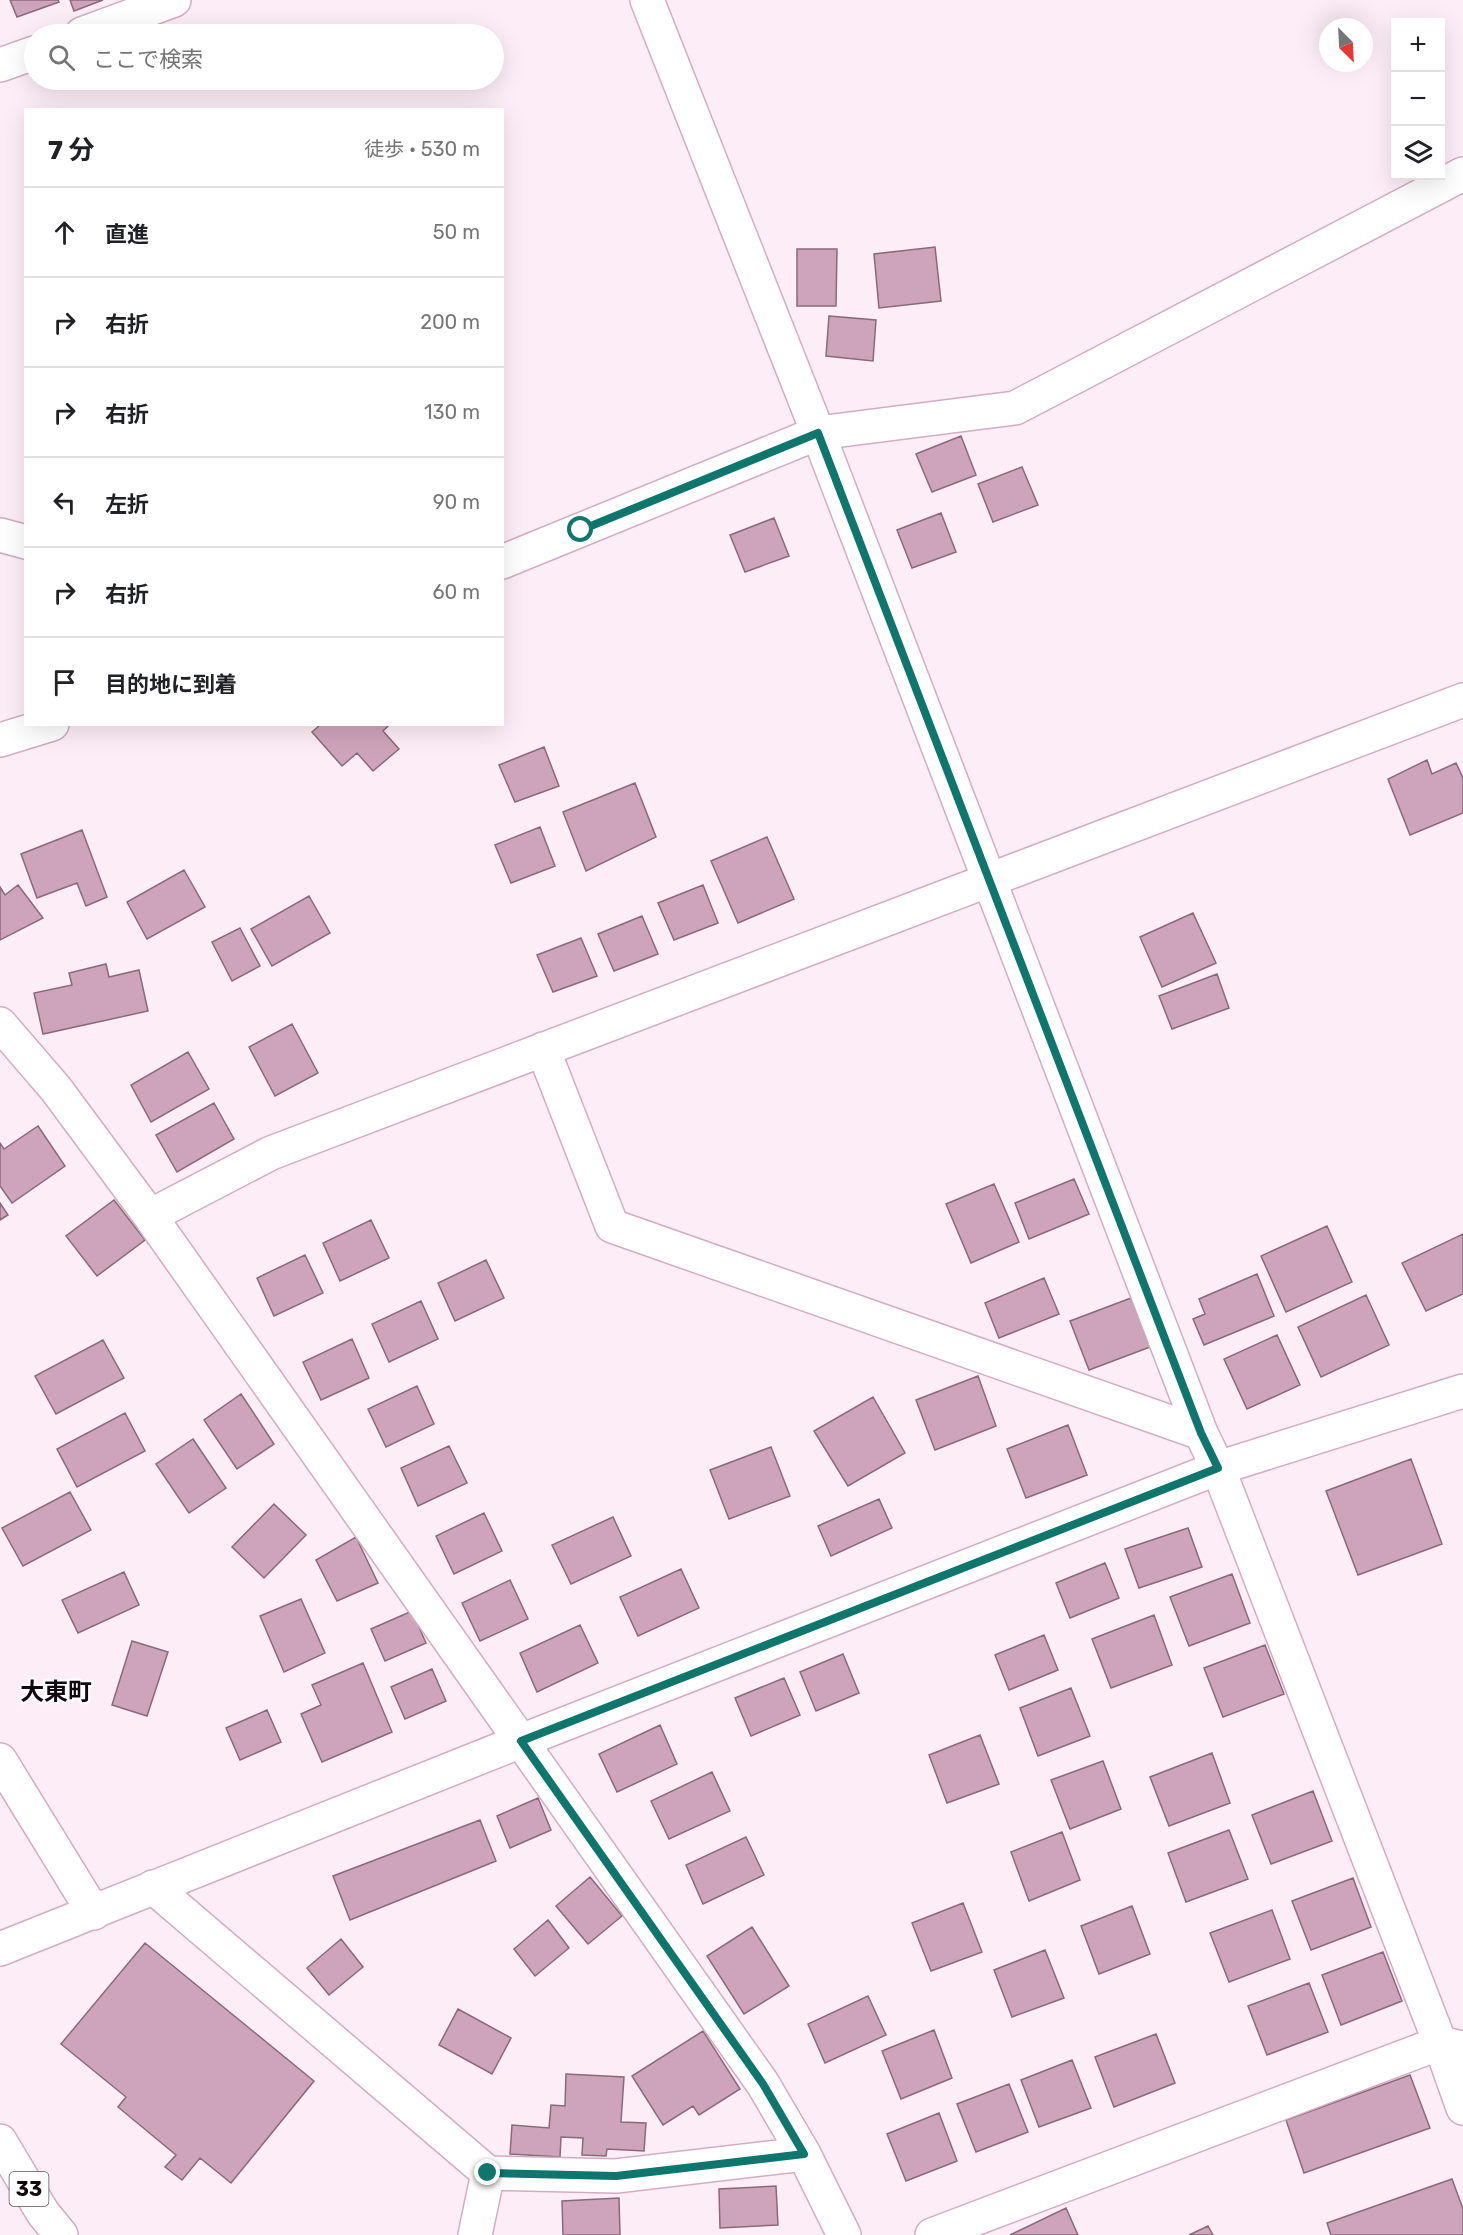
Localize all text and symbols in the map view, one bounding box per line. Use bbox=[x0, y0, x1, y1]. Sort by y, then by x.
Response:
north arrow bbox=[1319, 18, 1373, 72]
map controls bbox=[1391, 18, 1445, 180]
button: + bbox=[1391, 18, 1445, 72]
search box bbox=[24, 24, 504, 90]
icon: search bbox=[45, 41, 78, 74]
text: ここで検索 bbox=[93, 46, 203, 73]
button: − bbox=[1391, 72, 1445, 126]
button: layers bbox=[1391, 126, 1445, 180]
text: 7 分 bbox=[48, 135, 94, 166]
text: 徒歩 · 530 m bbox=[364, 137, 480, 161]
icon: ahead bbox=[48, 216, 81, 249]
text: 50 m bbox=[433, 220, 480, 244]
text: 直進 bbox=[105, 221, 149, 248]
icon: right bbox=[48, 306, 81, 339]
text: 200 m bbox=[420, 310, 480, 334]
text: 右折 bbox=[105, 311, 149, 338]
icon: right bbox=[48, 396, 81, 429]
text: 130 m bbox=[424, 400, 480, 424]
text: 右折 bbox=[105, 401, 149, 428]
icon: left bbox=[48, 486, 81, 519]
text: 90 m bbox=[433, 490, 480, 514]
text: 左折 bbox=[105, 491, 149, 518]
route start bbox=[567, 516, 593, 542]
icon: right bbox=[48, 576, 81, 609]
text: 60 m bbox=[433, 580, 480, 604]
text: 右折 bbox=[105, 581, 149, 608]
icon: arrive bbox=[48, 666, 81, 699]
text: 目的地に到着 bbox=[105, 671, 237, 698]
district label: 大東町 bbox=[20, 1678, 92, 1706]
route end bbox=[474, 2159, 500, 2185]
road number: 33 bbox=[9, 2172, 48, 2206]

